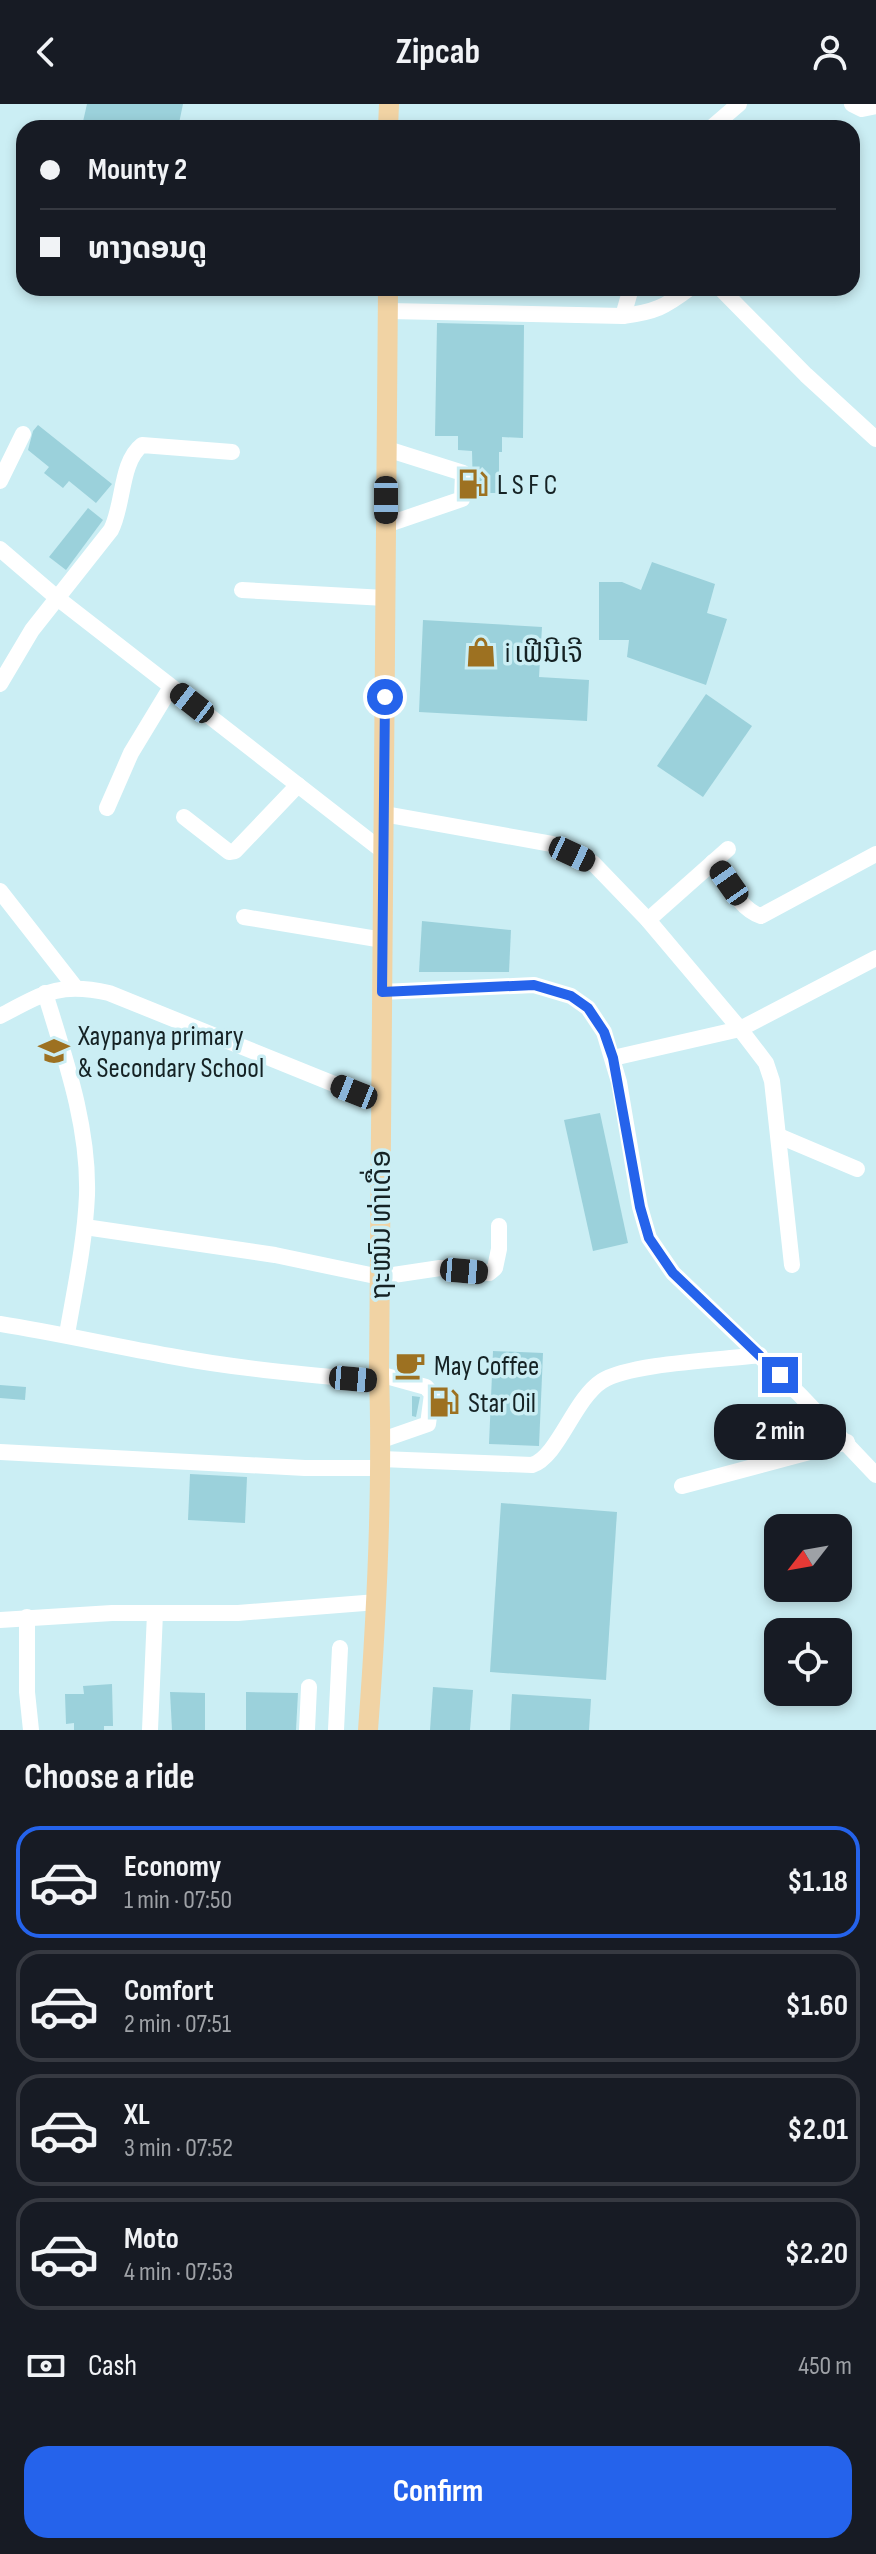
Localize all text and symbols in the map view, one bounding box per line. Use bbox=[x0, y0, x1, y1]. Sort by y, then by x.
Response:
icon: back bbox=[24, 30, 68, 74]
icon: person bbox=[808, 30, 852, 74]
text: Zipcab bbox=[396, 31, 480, 74]
text: Mounty 2 bbox=[88, 152, 187, 188]
text: ທາງດອນດູ bbox=[88, 231, 207, 267]
fuel station icon: L S F C bbox=[456, 467, 490, 501]
place label: L S F C bbox=[497, 469, 557, 502]
car bbox=[374, 476, 398, 524]
shop icon: i ເຟີນີເຈີ bbox=[464, 635, 498, 669]
place label: i ເຟີນີເຈີ bbox=[505, 637, 583, 670]
car bbox=[166, 679, 218, 727]
route start bbox=[367, 679, 403, 715]
car bbox=[545, 833, 599, 875]
car bbox=[705, 856, 753, 910]
place label: Xaypanya primary & Secondary School bbox=[77, 1020, 264, 1085]
school or university icon: Xaypanya primary & Secondary School bbox=[37, 1034, 71, 1068]
car bbox=[327, 1072, 381, 1112]
street label: ຖະໝົນ ທ່າເດື່ອ bbox=[359, 1150, 398, 1300]
car bbox=[439, 1257, 489, 1285]
cafe icon: May Coffee bbox=[393, 1348, 427, 1382]
place label: May Coffee bbox=[434, 1350, 539, 1383]
route end bbox=[762, 1357, 798, 1393]
car bbox=[328, 1365, 378, 1393]
fuel station icon: Star Oil bbox=[427, 1385, 461, 1419]
place label: Star Oil bbox=[468, 1387, 536, 1420]
callout: 2 min bbox=[714, 1403, 846, 1459]
text: 2 min bbox=[755, 1416, 805, 1447]
north arrow bbox=[764, 1514, 852, 1602]
map controls bbox=[764, 1514, 852, 1706]
button: locate bbox=[764, 1618, 852, 1706]
text: Choose a ride bbox=[24, 1756, 195, 1799]
icon: car bbox=[28, 1846, 100, 1918]
text: Economy bbox=[124, 1849, 221, 1885]
text: $1.18 bbox=[787, 1864, 848, 1900]
text: 1 min · 07:50 bbox=[124, 1885, 232, 1916]
icon: car bbox=[28, 1970, 100, 2042]
text: Comfort bbox=[124, 1973, 214, 2009]
text: $1.60 bbox=[786, 1988, 848, 2024]
text: 2 min · 07:51 bbox=[124, 2009, 231, 2040]
icon: car bbox=[28, 2094, 100, 2166]
text: XL bbox=[124, 2097, 150, 2133]
text: $2.01 bbox=[787, 2112, 848, 2148]
text: 3 min · 07:52 bbox=[124, 2133, 233, 2164]
icon: car bbox=[28, 2218, 100, 2290]
text: Moto bbox=[124, 2221, 179, 2257]
text: $2.20 bbox=[785, 2236, 848, 2272]
text: 4 min · 07:53 bbox=[124, 2257, 233, 2288]
icon: cash bbox=[24, 2344, 68, 2388]
text: Cash bbox=[88, 2348, 137, 2384]
text: 450 m bbox=[798, 2351, 852, 2382]
button: Confirm bbox=[24, 2446, 852, 2538]

